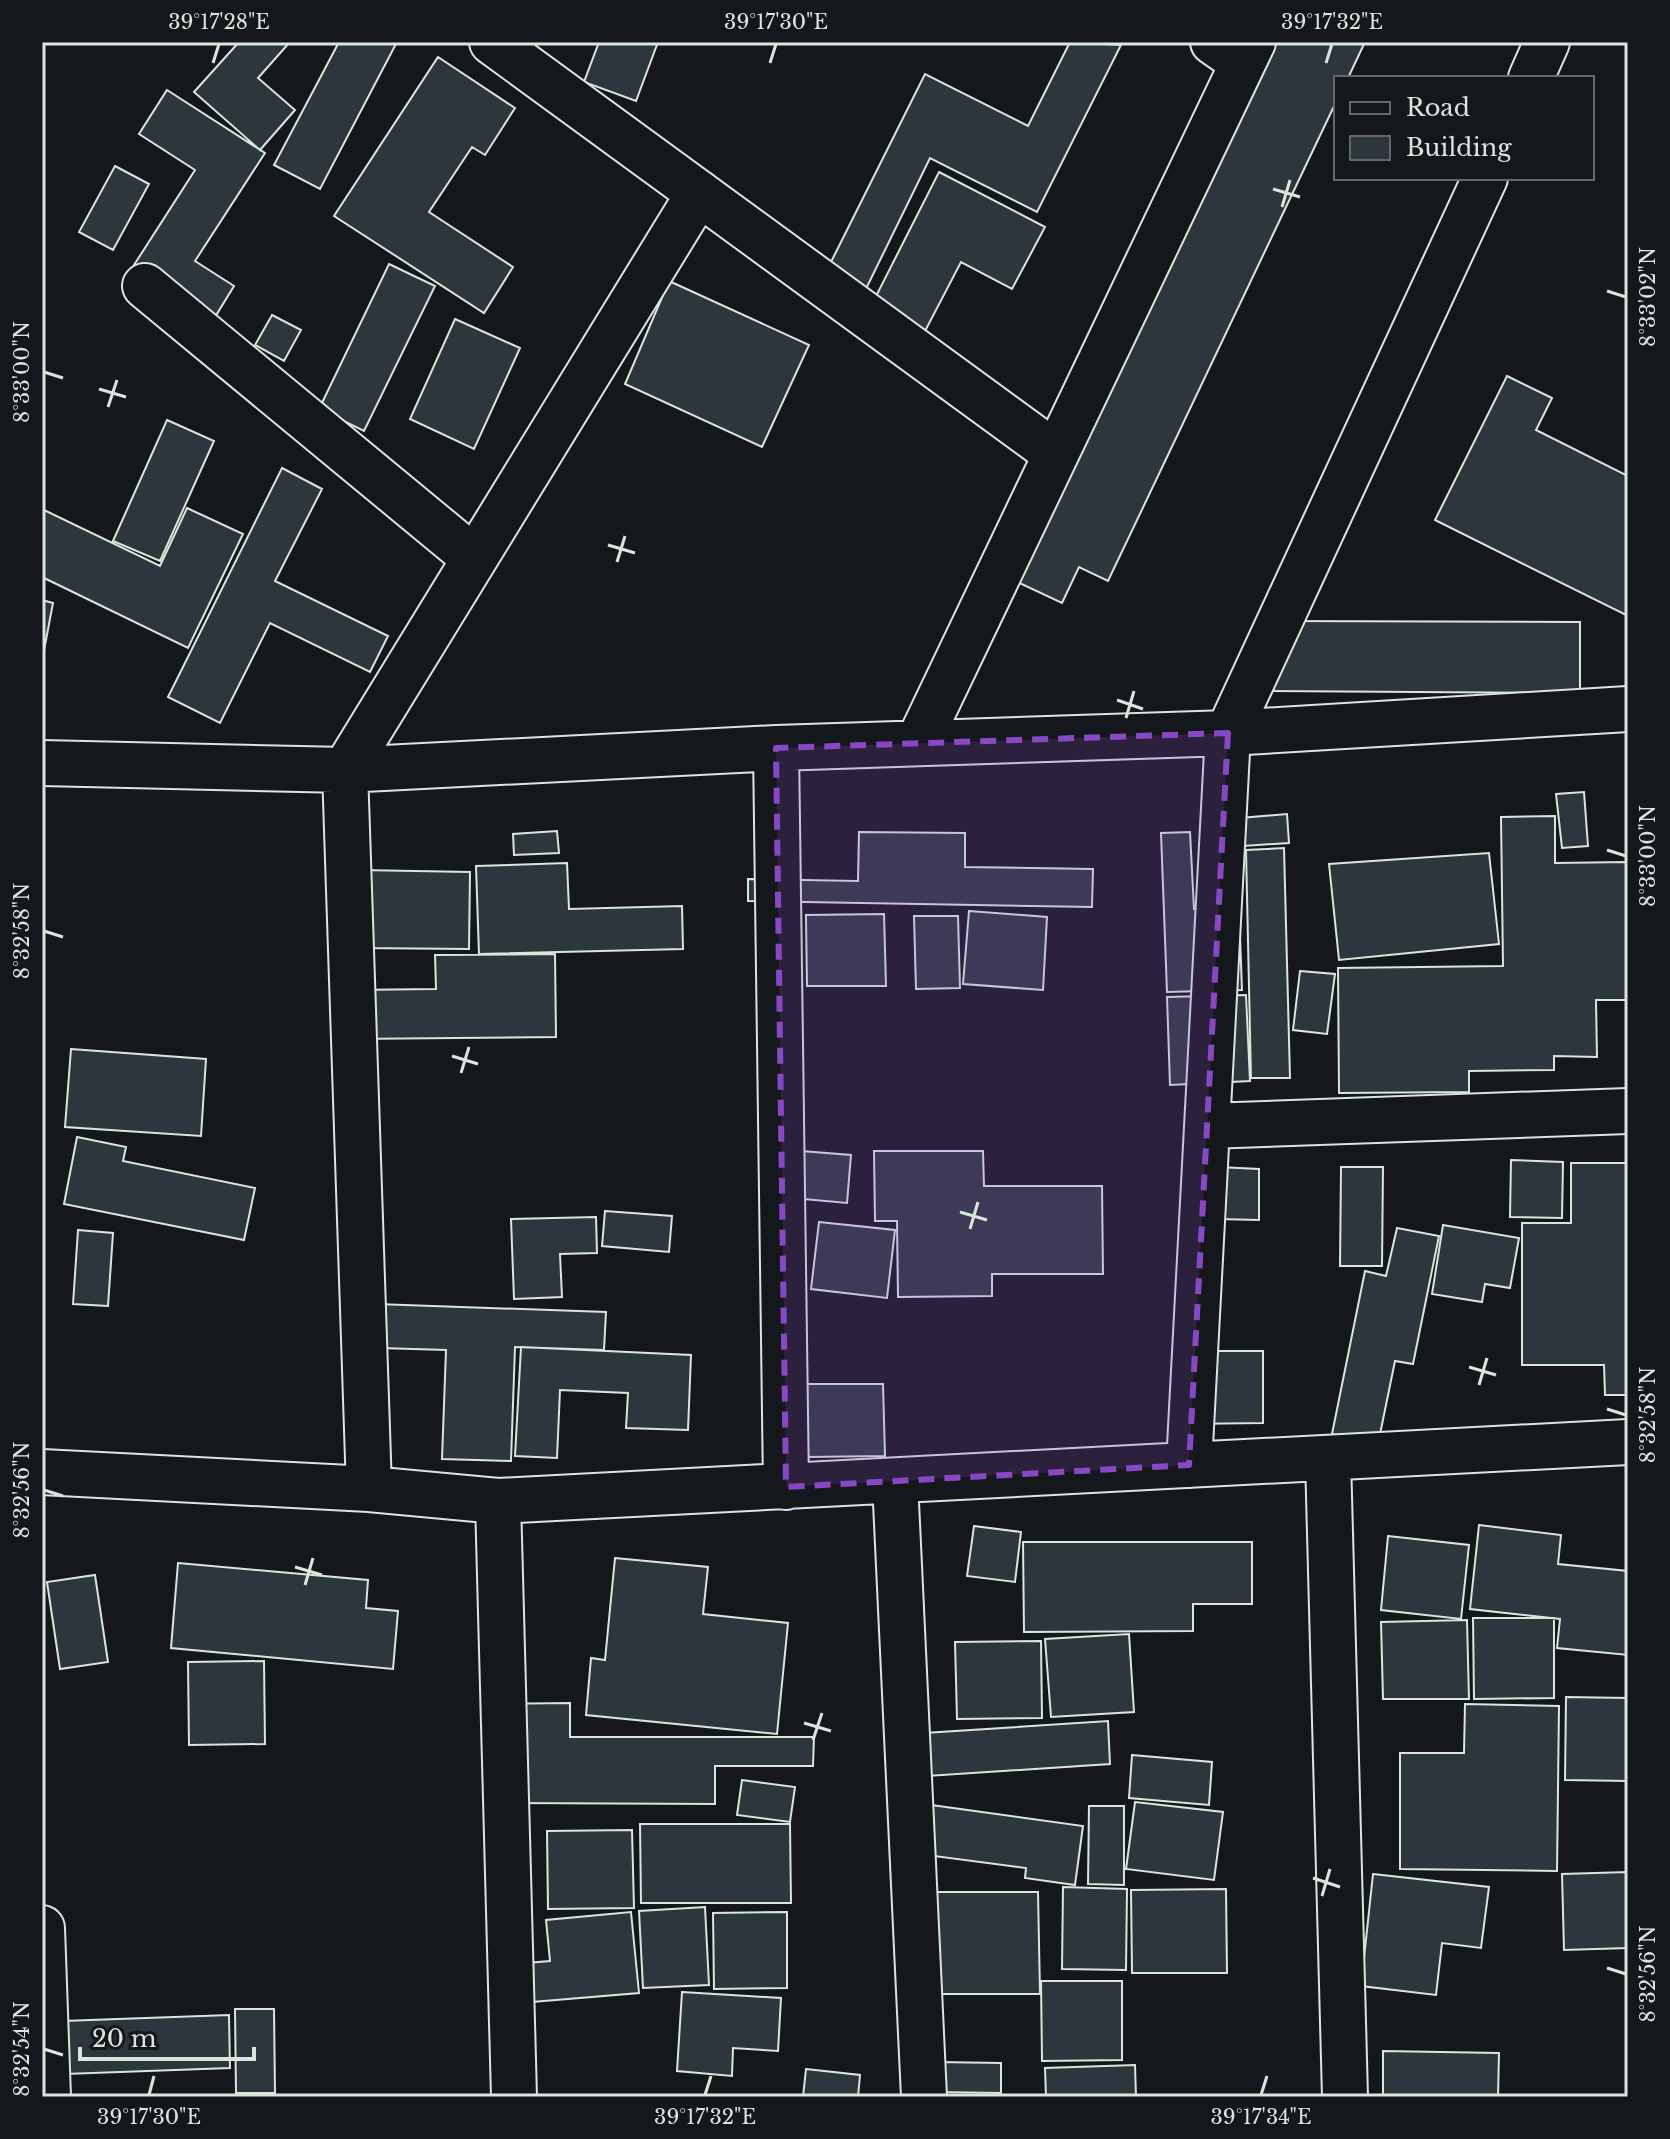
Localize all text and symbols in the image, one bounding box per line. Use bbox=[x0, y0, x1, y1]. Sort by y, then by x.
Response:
text: 39°17'28"E bbox=[168, 10, 270, 34]
text: 39°17'30"E bbox=[724, 10, 828, 34]
text: 39°17'32"E bbox=[1281, 10, 1383, 34]
legend bbox=[1334, 76, 1594, 180]
text: Road bbox=[1406, 93, 1470, 122]
text: Building bbox=[1406, 133, 1512, 162]
text: 8°33'02"N bbox=[1636, 247, 1660, 347]
text: 8°33'00"N bbox=[10, 321, 34, 423]
text: 8°33'00"N bbox=[1636, 805, 1660, 907]
text: 8°32'58"N bbox=[10, 883, 34, 979]
text: 8°32'58"N bbox=[1636, 1367, 1660, 1463]
text: 8°32'56"N bbox=[10, 1441, 34, 1539]
text: 8°32'56"N bbox=[1636, 1925, 1660, 2023]
text: 8°32'54"N bbox=[10, 2001, 34, 2097]
scale bar bbox=[80, 2011, 254, 2061]
text: 20 m bbox=[92, 2024, 157, 2053]
text: 39°17'30"E bbox=[97, 2105, 201, 2129]
text: 39°17'32"E bbox=[654, 2105, 756, 2129]
text: 39°17'34"E bbox=[1211, 2105, 1311, 2129]

